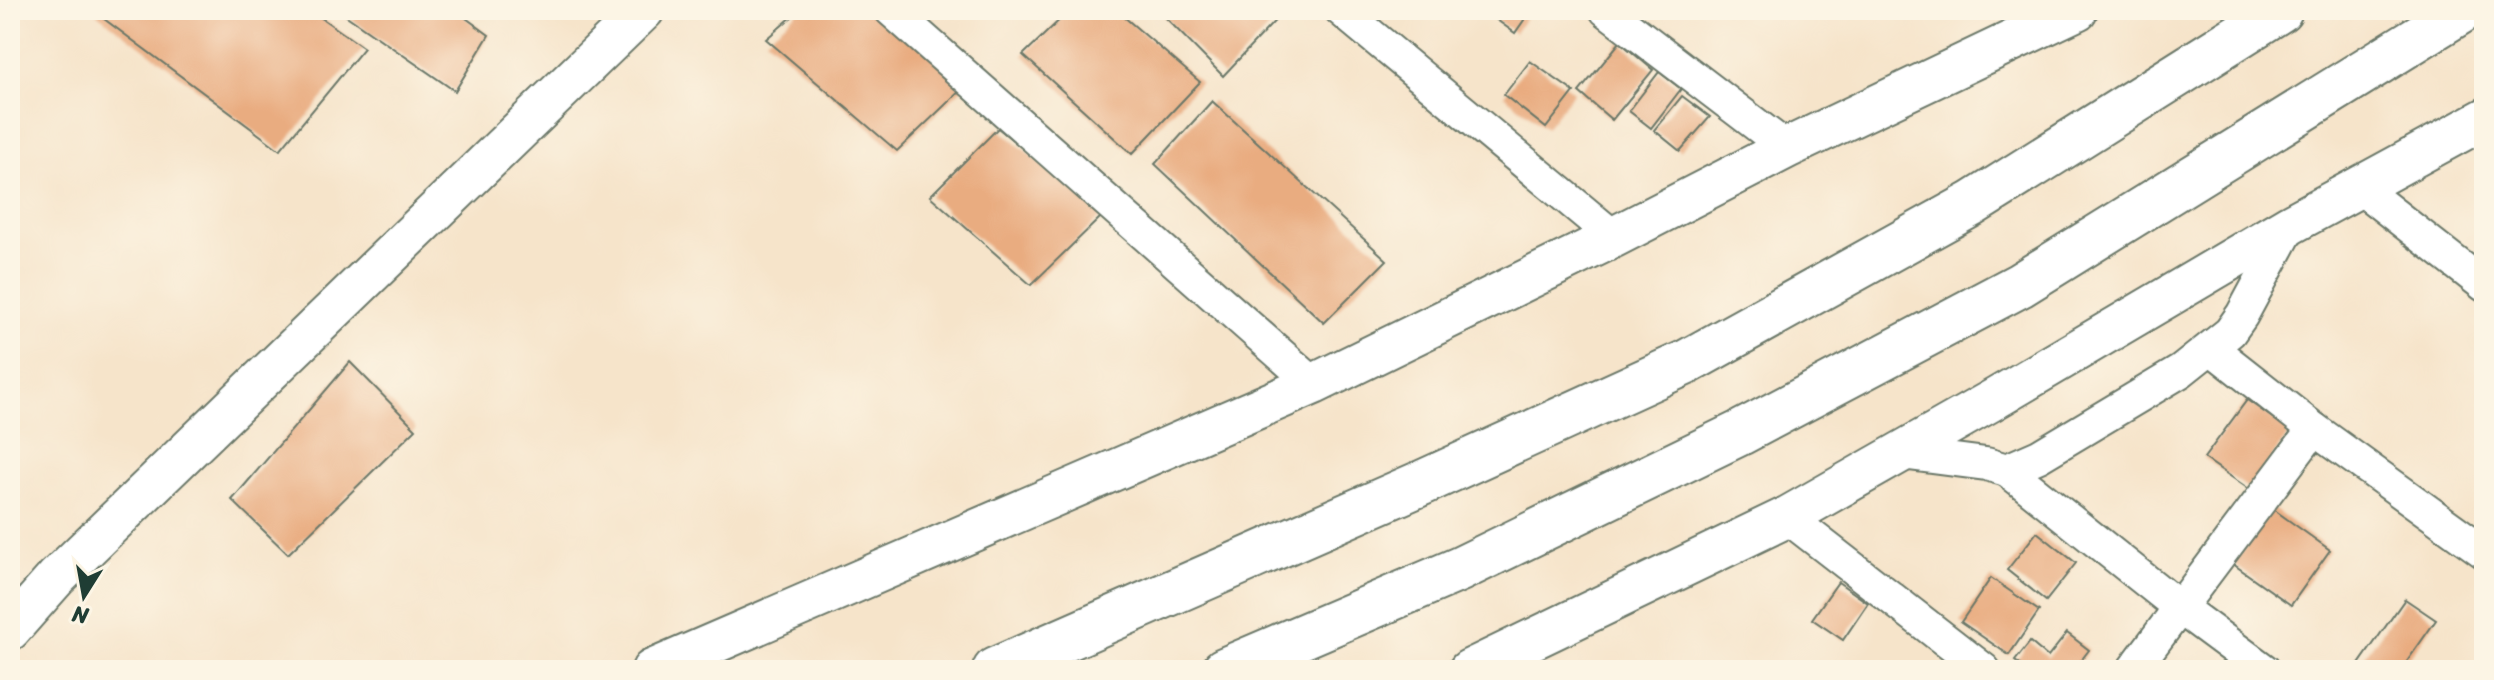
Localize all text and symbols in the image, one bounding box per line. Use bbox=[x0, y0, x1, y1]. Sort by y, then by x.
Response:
north arrow bbox=[44, 556, 124, 636]
text: N bbox=[68, 594, 92, 636]

